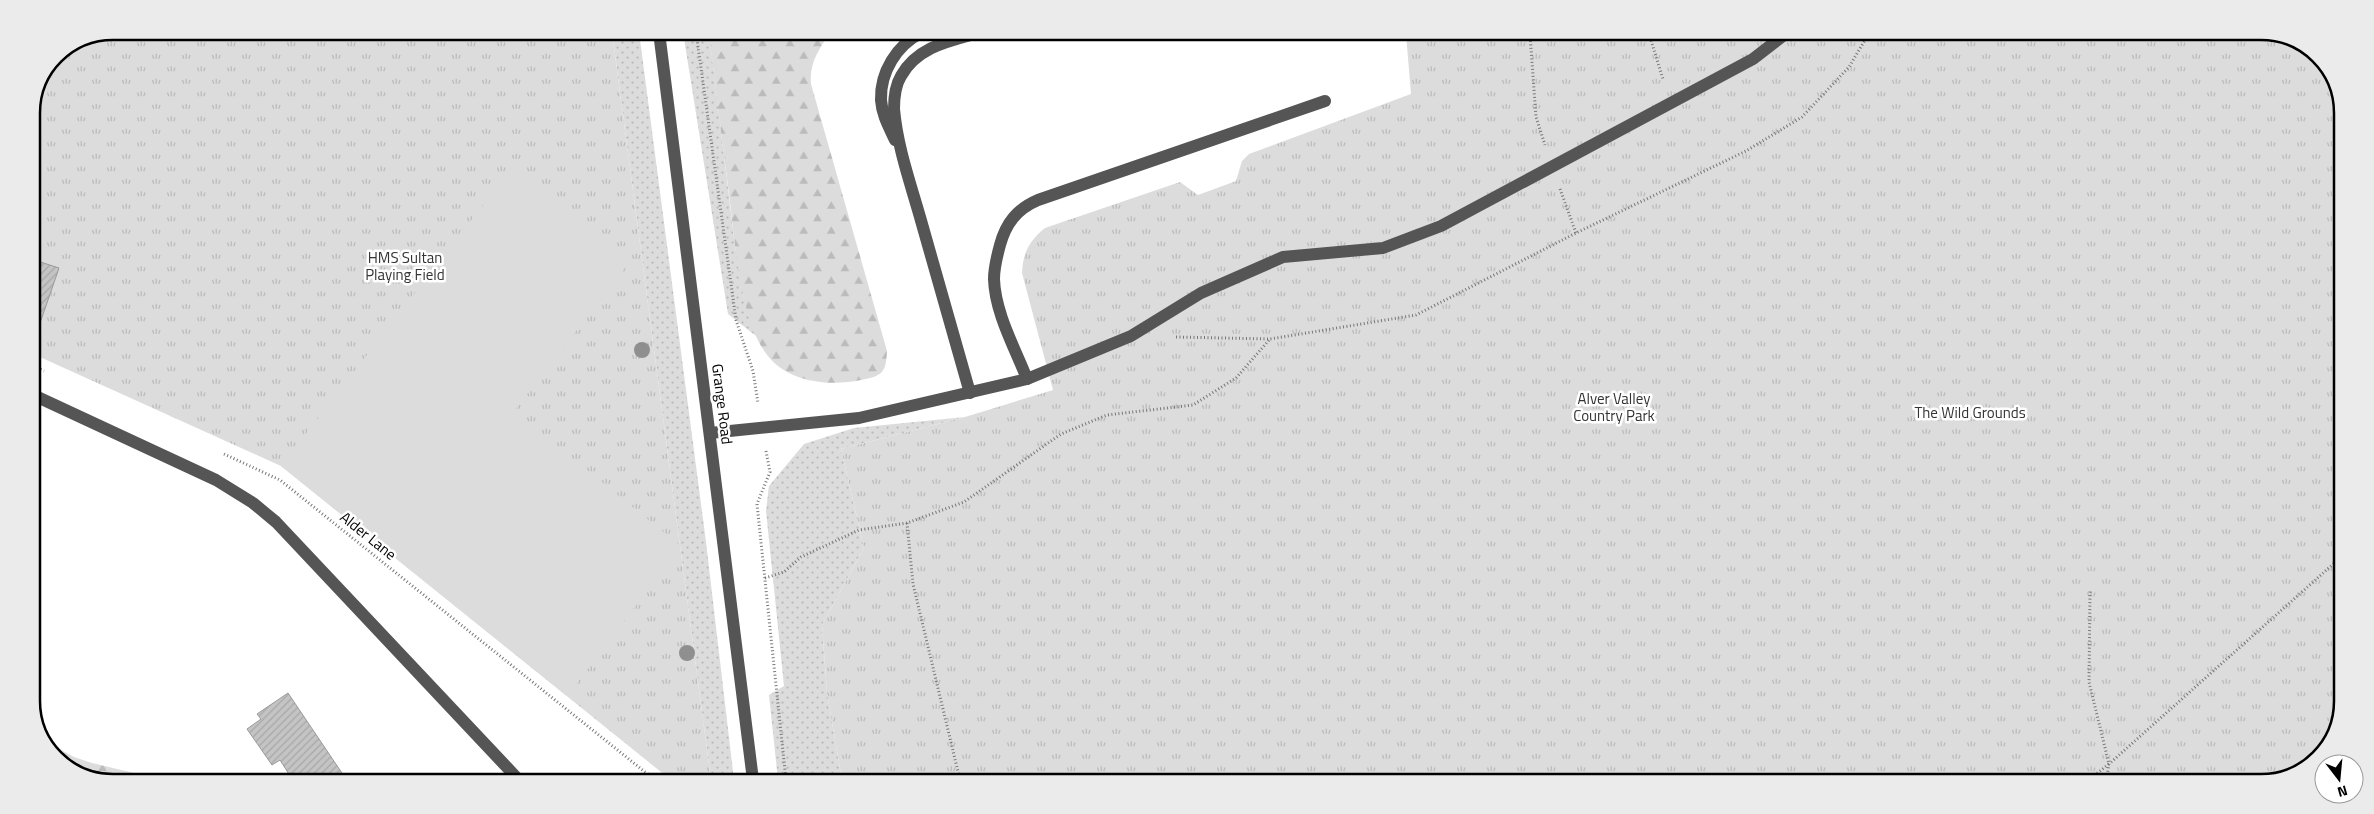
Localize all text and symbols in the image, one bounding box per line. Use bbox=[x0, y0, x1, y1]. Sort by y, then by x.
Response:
park label: HMS Sultan Playing Field bbox=[365, 246, 445, 286]
street label: Grange Road bbox=[706, 362, 739, 446]
park label: Alver Valley Country Park bbox=[1573, 387, 1655, 427]
park label: The Wild Grounds bbox=[1914, 401, 2026, 424]
street label: Alder Lane bbox=[335, 506, 401, 566]
north arrow bbox=[2314, 754, 2364, 804]
text: N bbox=[2335, 781, 2350, 803]

